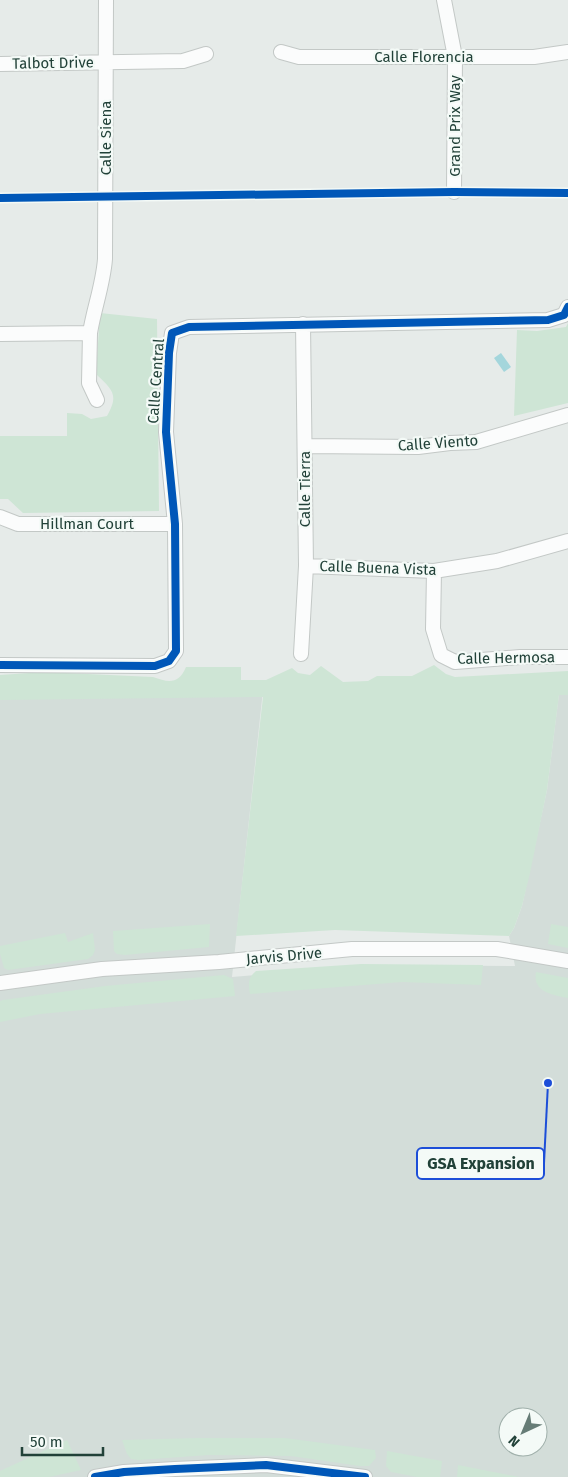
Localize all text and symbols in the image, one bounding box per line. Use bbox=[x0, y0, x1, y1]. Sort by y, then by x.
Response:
street label: Calle Florencia bbox=[374, 48, 474, 66]
street label: Talbot Drive bbox=[12, 53, 94, 73]
street label: Grand Prix Way bbox=[446, 75, 464, 177]
street label: Calle Siena bbox=[97, 101, 115, 175]
street label: Calle Central bbox=[144, 337, 168, 424]
street label: Calle Viento bbox=[397, 431, 479, 455]
street label: Calle Tierra bbox=[296, 451, 314, 527]
street label: Hillman Court bbox=[40, 515, 134, 533]
street label: Calle Buena Vista bbox=[319, 557, 437, 579]
street label: Calle Hermosa bbox=[457, 648, 555, 668]
street label: Jarvis Drive bbox=[245, 944, 323, 968]
callout: GSA Expansion bbox=[417, 1148, 544, 1179]
text: GSA Expansion bbox=[427, 1154, 535, 1173]
north arrow bbox=[498, 1407, 548, 1457]
scale bar bbox=[22, 1424, 104, 1456]
text: N bbox=[505, 1432, 524, 1450]
text: 50 m bbox=[30, 1433, 63, 1451]

